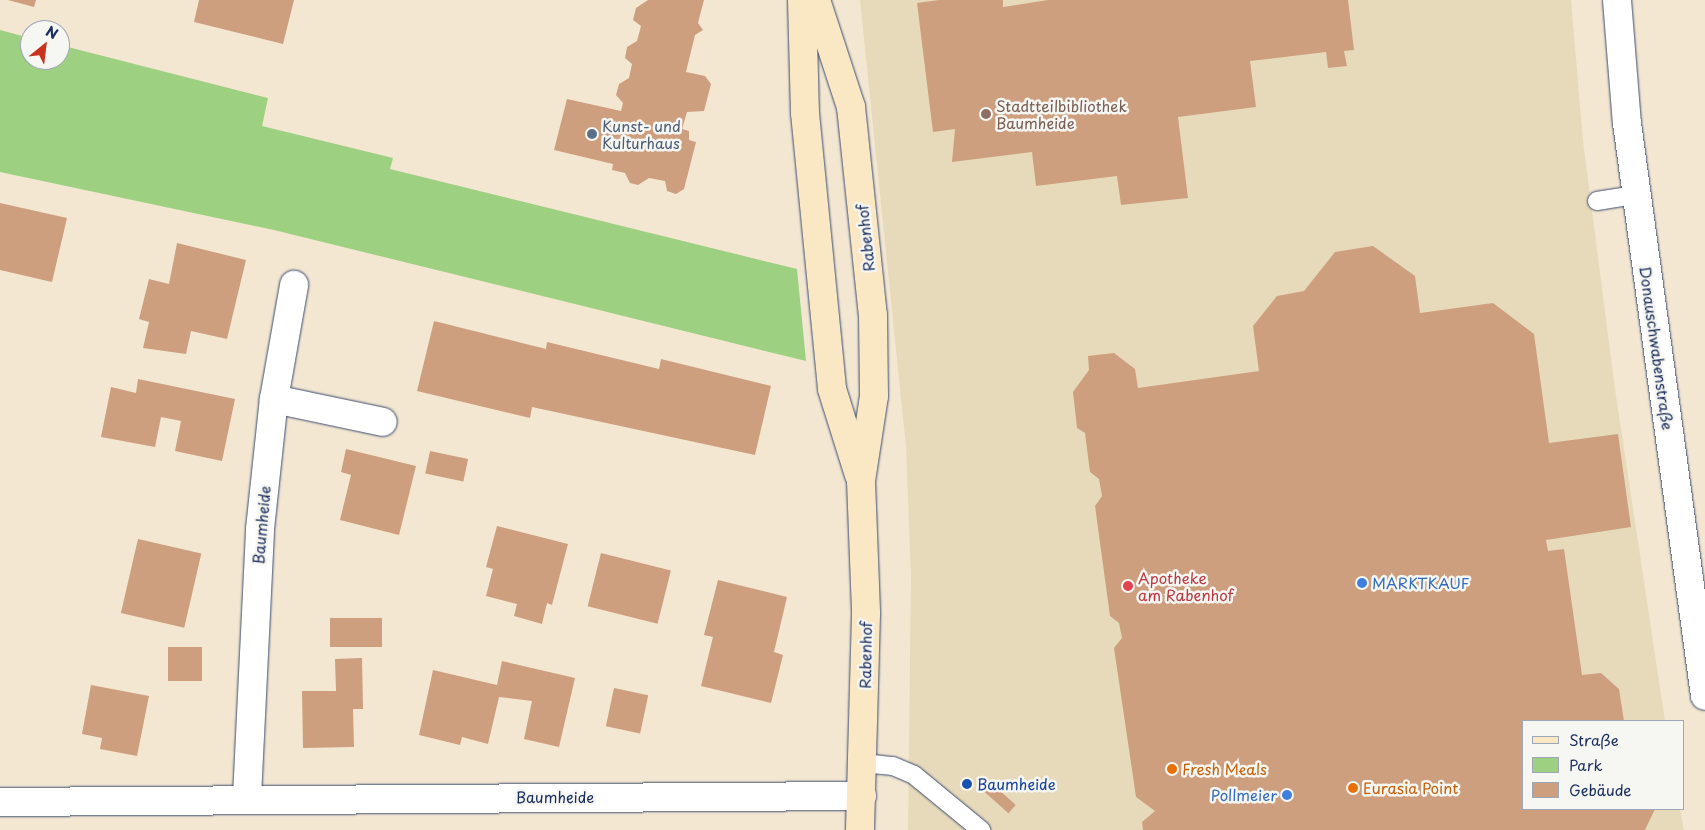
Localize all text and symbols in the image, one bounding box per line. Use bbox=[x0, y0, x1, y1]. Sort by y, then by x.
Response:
north arrow bbox=[20, 20, 70, 70]
text: N bbox=[42, 20, 62, 44]
place label: Stadtteilbibliothek Baumheide bbox=[996, 96, 1127, 131]
marker: Stadtteilbibliothek Baumheide bbox=[980, 108, 992, 120]
place label: Kunst- und Kulturhaus bbox=[602, 116, 681, 151]
marker: Kunst- und Kulturhaus bbox=[586, 128, 598, 140]
street label: Rabenhof bbox=[853, 204, 877, 272]
street label: Donauschwabenstraße bbox=[1637, 265, 1677, 431]
street label: Baumheide bbox=[249, 485, 273, 565]
place label: Apotheke am Rabenhof bbox=[1138, 568, 1233, 603]
place label: MARKTKAUF bbox=[1372, 574, 1469, 592]
marker: MARKTKAUF bbox=[1356, 577, 1368, 589]
marker: Apotheke am Rabenhof bbox=[1122, 580, 1134, 592]
street label: Rabenhof bbox=[855, 621, 875, 689]
legend bbox=[1522, 720, 1685, 810]
text: Straße bbox=[1569, 728, 1619, 751]
text: Park bbox=[1569, 753, 1603, 776]
place label: Fresh Meals bbox=[1182, 760, 1268, 778]
marker: Fresh Meals bbox=[1166, 763, 1178, 775]
place label: Baumheide bbox=[977, 775, 1056, 793]
marker: Baumheide bbox=[961, 778, 973, 790]
text: Gebäude bbox=[1569, 778, 1631, 801]
place label: Eurasia Point bbox=[1363, 779, 1459, 797]
marker: Eurasia Point bbox=[1347, 782, 1359, 794]
place label: Pollmeier bbox=[1211, 786, 1277, 804]
street label: Baumheide bbox=[516, 788, 594, 806]
marker: Pollmeier bbox=[1281, 789, 1293, 801]

